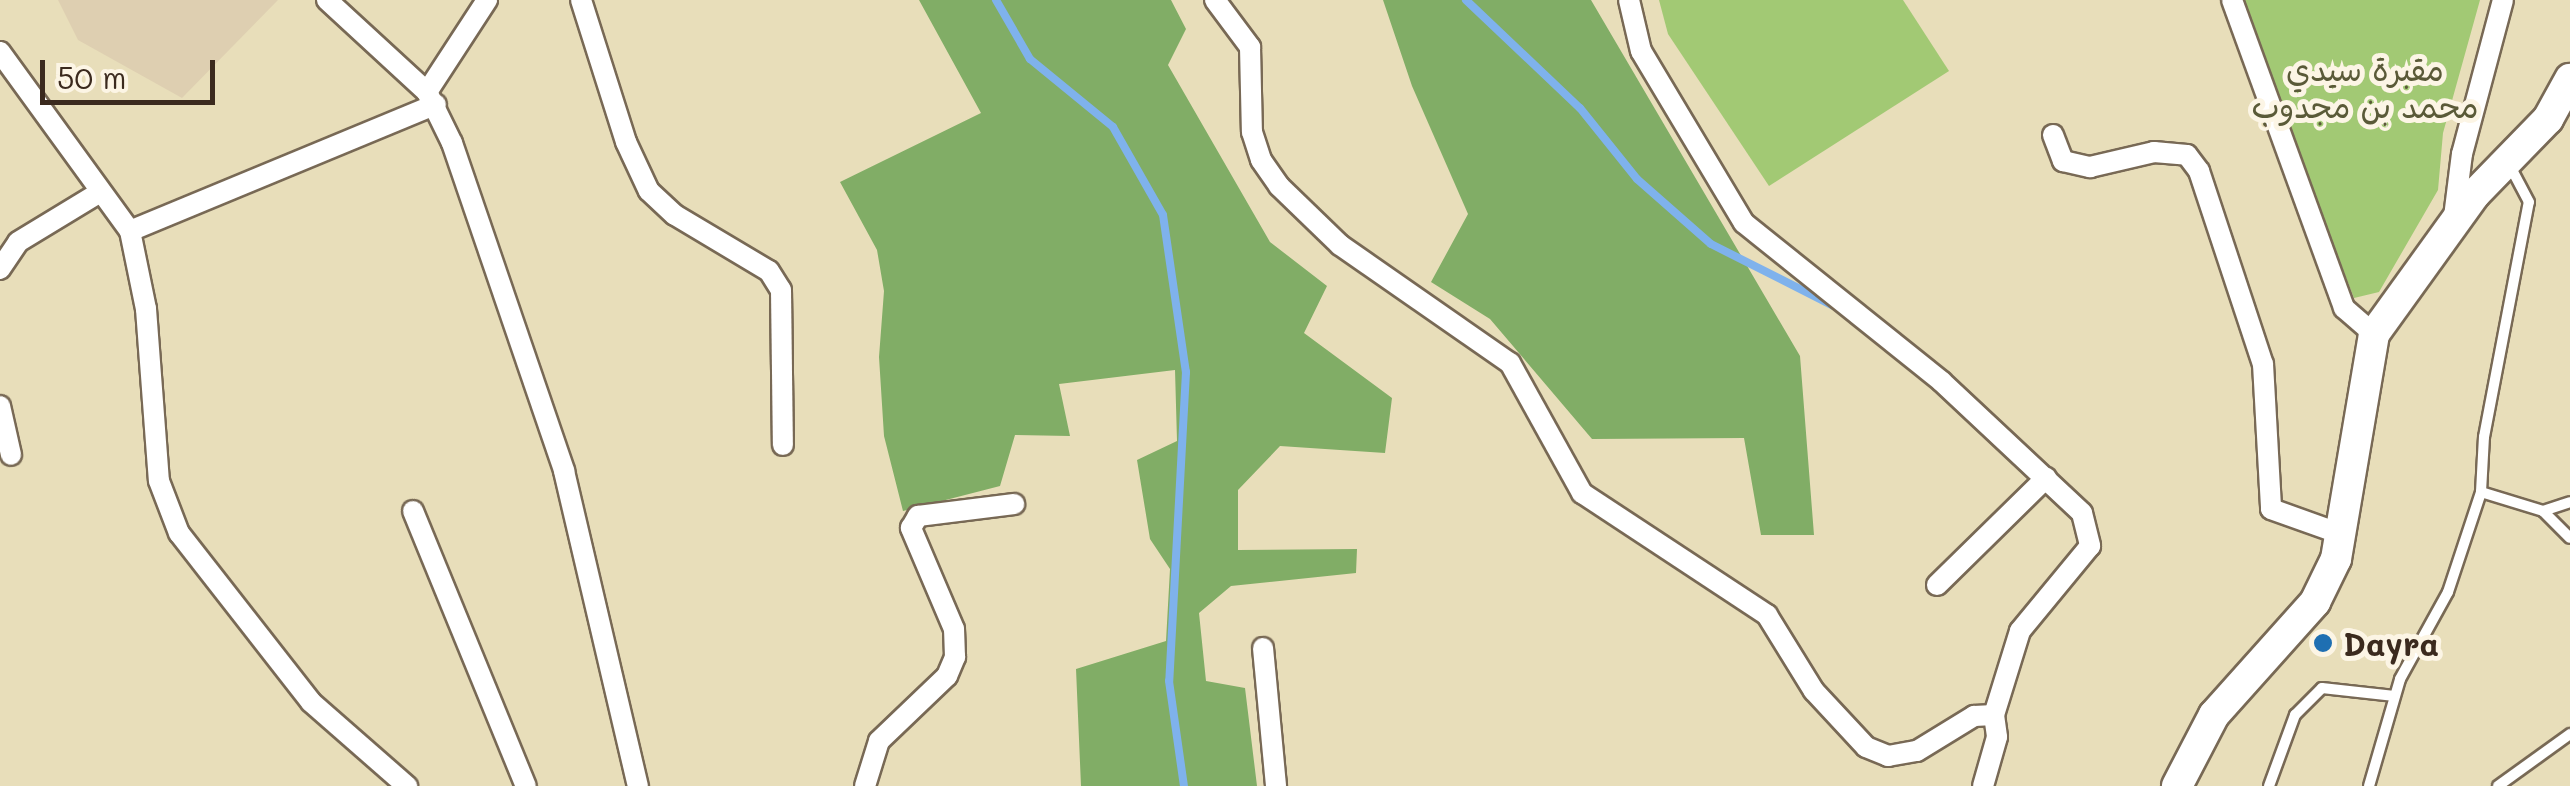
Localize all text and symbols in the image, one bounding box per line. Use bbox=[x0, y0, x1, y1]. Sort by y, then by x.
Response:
scale bar bbox=[45, 40, 220, 102]
park label: مقبرة سيدي محمد بن مجدوب bbox=[2251, 50, 2479, 125]
text: 50 m bbox=[57, 57, 127, 97]
place label: Dayra bbox=[2343, 624, 2439, 662]
marker: Dayra bbox=[2312, 632, 2334, 654]

